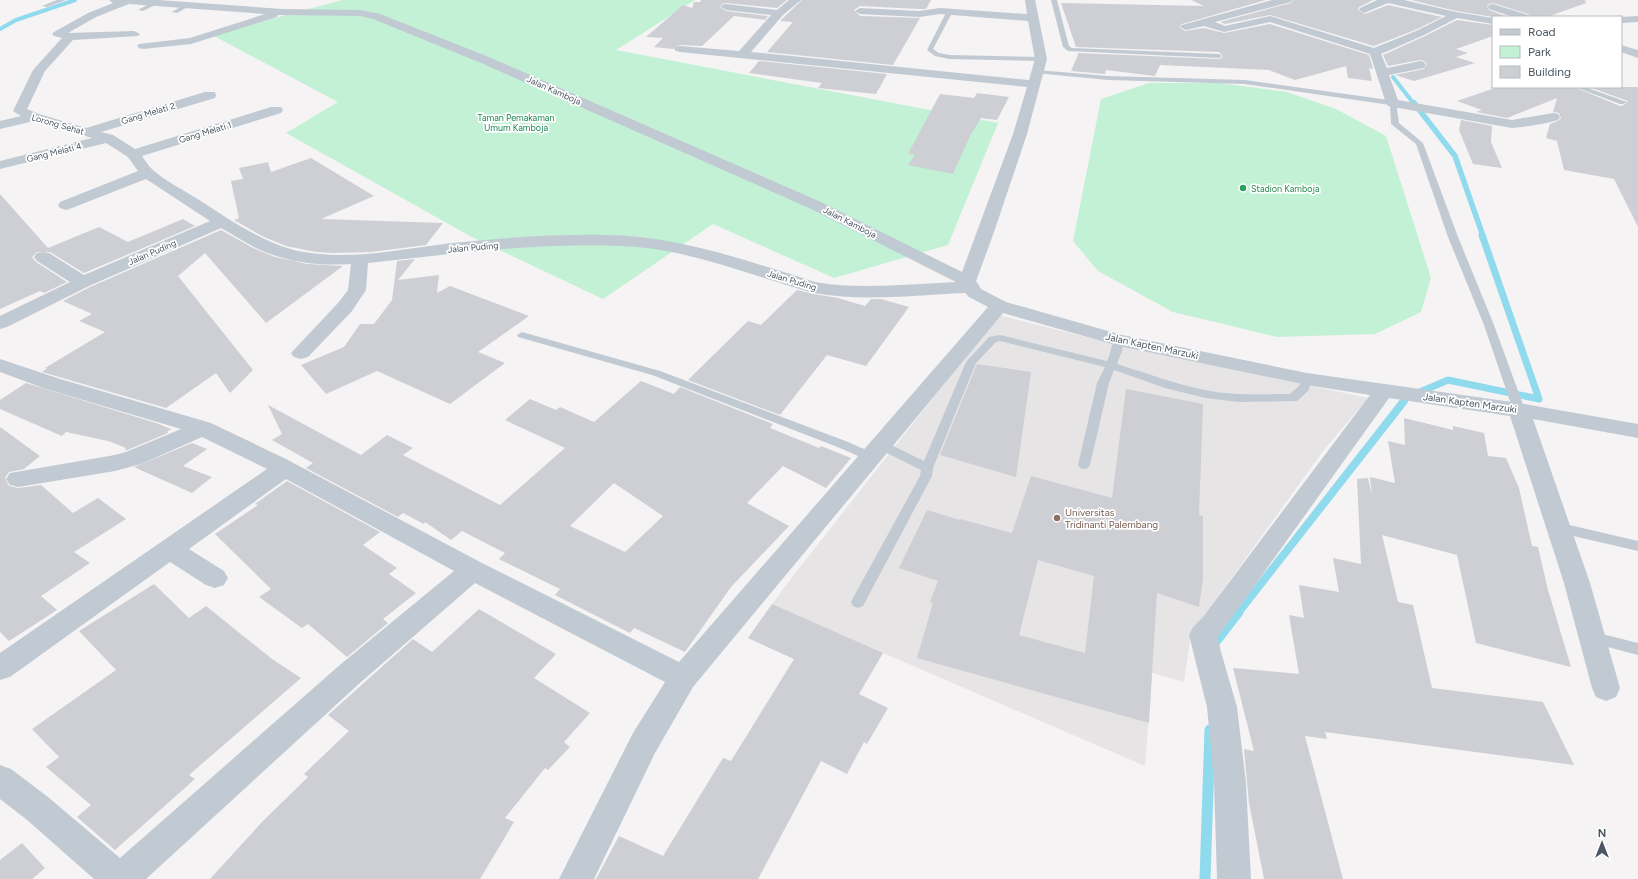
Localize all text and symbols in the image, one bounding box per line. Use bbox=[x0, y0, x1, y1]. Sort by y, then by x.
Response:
legend bbox=[1492, 16, 1622, 88]
text: Road bbox=[1528, 25, 1556, 39]
text: Park bbox=[1528, 45, 1551, 59]
text: Building bbox=[1528, 65, 1571, 79]
street label: Jalan Kamboja bbox=[525, 73, 583, 107]
street label: Gang Melati 2 bbox=[120, 100, 176, 126]
street label: Lorong Sehat bbox=[30, 111, 86, 137]
park label: Taman Pemakaman Umum Kamboja bbox=[478, 112, 554, 133]
street label: Gang Melati 1 bbox=[177, 119, 233, 145]
street label: Gang Melati 4 bbox=[25, 140, 83, 164]
marker: Stadion Kamboja bbox=[1238, 183, 1248, 193]
place label: Stadion Kamboja bbox=[1251, 183, 1320, 194]
street label: Jalan Kamboja bbox=[822, 204, 879, 240]
street label: Jalan Puding bbox=[126, 237, 178, 267]
street label: Jalan Puding bbox=[447, 239, 499, 255]
street label: Jalan Puding bbox=[766, 267, 818, 293]
street label: Jalan Kapten Marzuki bbox=[1104, 330, 1200, 362]
street label: Jalan Kapten Marzuki bbox=[1422, 390, 1518, 416]
place label: Universitas Tridinanti Palembang bbox=[1065, 506, 1158, 531]
marker: Universitas Tridinanti Palembang bbox=[1052, 513, 1062, 523]
north arrow bbox=[1582, 823, 1622, 863]
text: N bbox=[1598, 827, 1606, 840]

